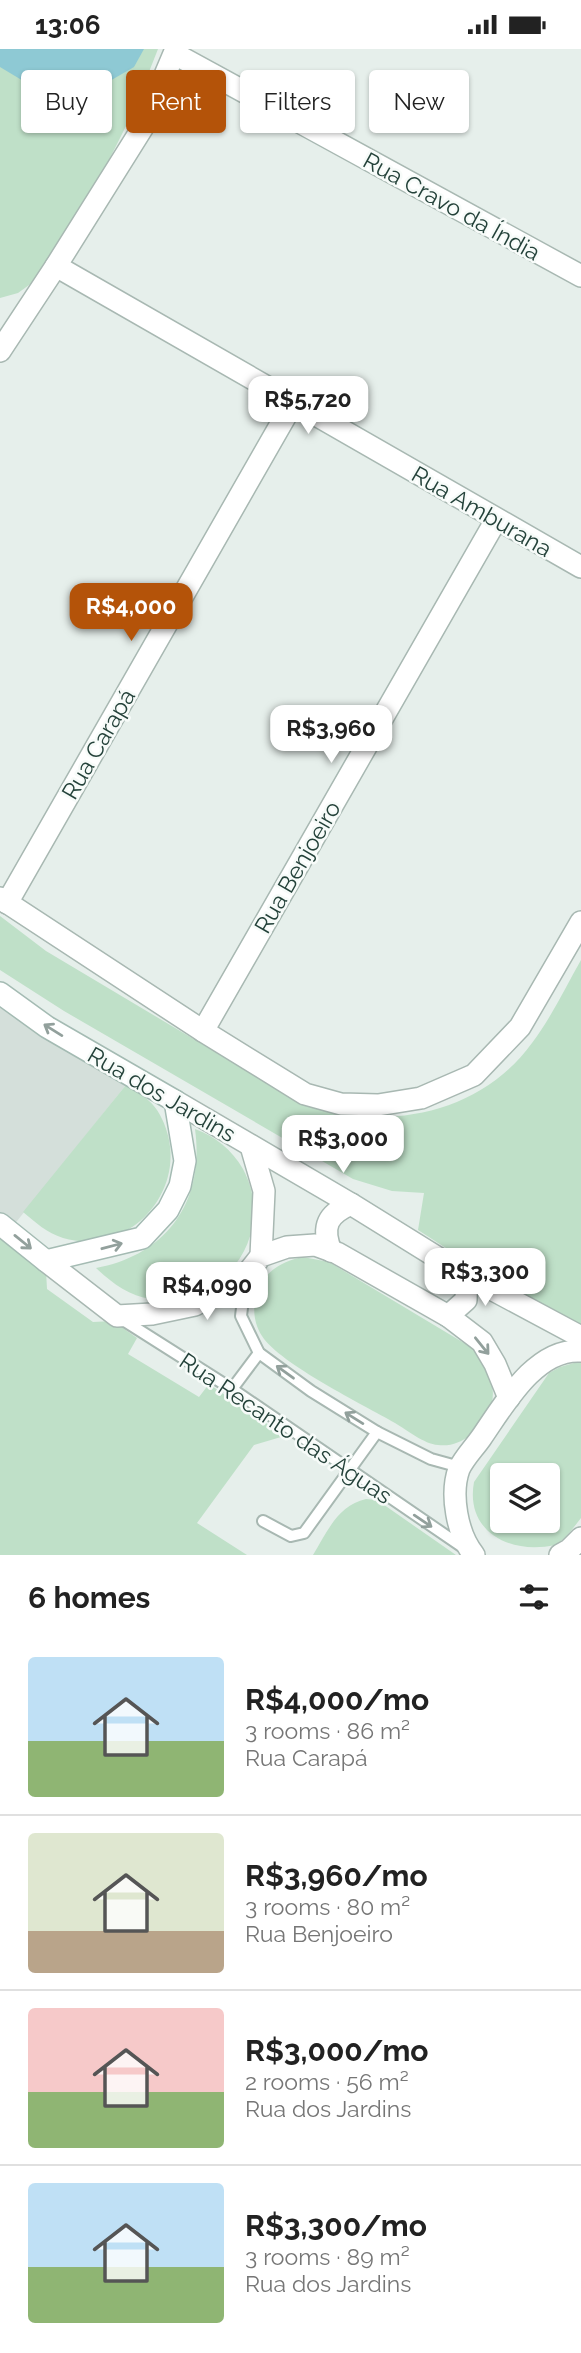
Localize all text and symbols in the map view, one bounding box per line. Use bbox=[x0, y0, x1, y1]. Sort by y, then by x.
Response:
text: 13:06 bbox=[35, 10, 101, 40]
chip: Buy bbox=[21, 70, 112, 133]
chip: Rent bbox=[126, 70, 226, 133]
chip: Filters bbox=[240, 70, 355, 133]
chip: New bbox=[369, 70, 469, 133]
street label: Rua Cravo da Índia bbox=[359, 146, 545, 266]
pin: R$5,720 bbox=[243, 377, 373, 436]
text: R$5,720 bbox=[264, 385, 352, 412]
street label: Rua Amburana bbox=[407, 460, 557, 562]
pin: R$4,000 bbox=[66, 583, 196, 643]
text: R$4,000 bbox=[86, 592, 176, 619]
street label: Rua Carapá bbox=[56, 684, 140, 804]
pin: R$3,960 bbox=[266, 705, 396, 765]
text: R$3,960 bbox=[286, 714, 376, 741]
street label: Rua Benjoeiro bbox=[248, 796, 346, 938]
one-way arrow bbox=[43, 1022, 63, 1036]
street label: Rua dos Jardins bbox=[83, 1041, 241, 1147]
pin: R$3,000 bbox=[278, 1115, 408, 1175]
text: R$3,000 bbox=[298, 1124, 388, 1151]
one-way arrow bbox=[13, 1235, 31, 1250]
one-way arrow bbox=[100, 1239, 123, 1252]
pin: R$3,300 bbox=[420, 1249, 550, 1308]
text: R$3,300 bbox=[440, 1257, 530, 1284]
pin: R$4,090 bbox=[142, 1263, 272, 1322]
text: R$4,090 bbox=[162, 1271, 252, 1298]
one-way arrow bbox=[474, 1337, 490, 1355]
street label: Rua Recanto das Águas bbox=[175, 1347, 397, 1509]
one-way arrow bbox=[276, 1365, 295, 1379]
one-way arrow bbox=[345, 1411, 364, 1425]
map controls bbox=[490, 1463, 560, 1533]
button: layers bbox=[490, 1463, 560, 1533]
one-way arrow bbox=[413, 1514, 432, 1528]
icon: filters bbox=[515, 1578, 553, 1616]
text: 6 homes bbox=[28, 1580, 150, 1615]
text: R$4,000/mo bbox=[245, 1682, 429, 1717]
icon: home bbox=[84, 1685, 168, 1769]
text: 3 rooms · 86 m² bbox=[245, 1717, 410, 1744]
text: Rua Carapá bbox=[245, 1744, 368, 1771]
text: R$3,960/mo bbox=[245, 1858, 428, 1893]
icon: home bbox=[84, 1861, 168, 1945]
text: 3 rooms · 80 m² bbox=[245, 1893, 410, 1920]
text: Rua Benjoeiro bbox=[245, 1920, 393, 1947]
text: R$3,000/mo bbox=[245, 2033, 429, 2068]
icon: home bbox=[84, 2036, 168, 2120]
text: 2 rooms · 56 m² bbox=[245, 2068, 409, 2095]
text: Rua dos Jardins bbox=[245, 2095, 411, 2122]
text: R$3,300/mo bbox=[245, 2208, 427, 2243]
icon: home bbox=[84, 2211, 168, 2295]
text: 3 rooms · 89 m² bbox=[245, 2243, 410, 2270]
text: Rua dos Jardins bbox=[245, 2270, 411, 2297]

